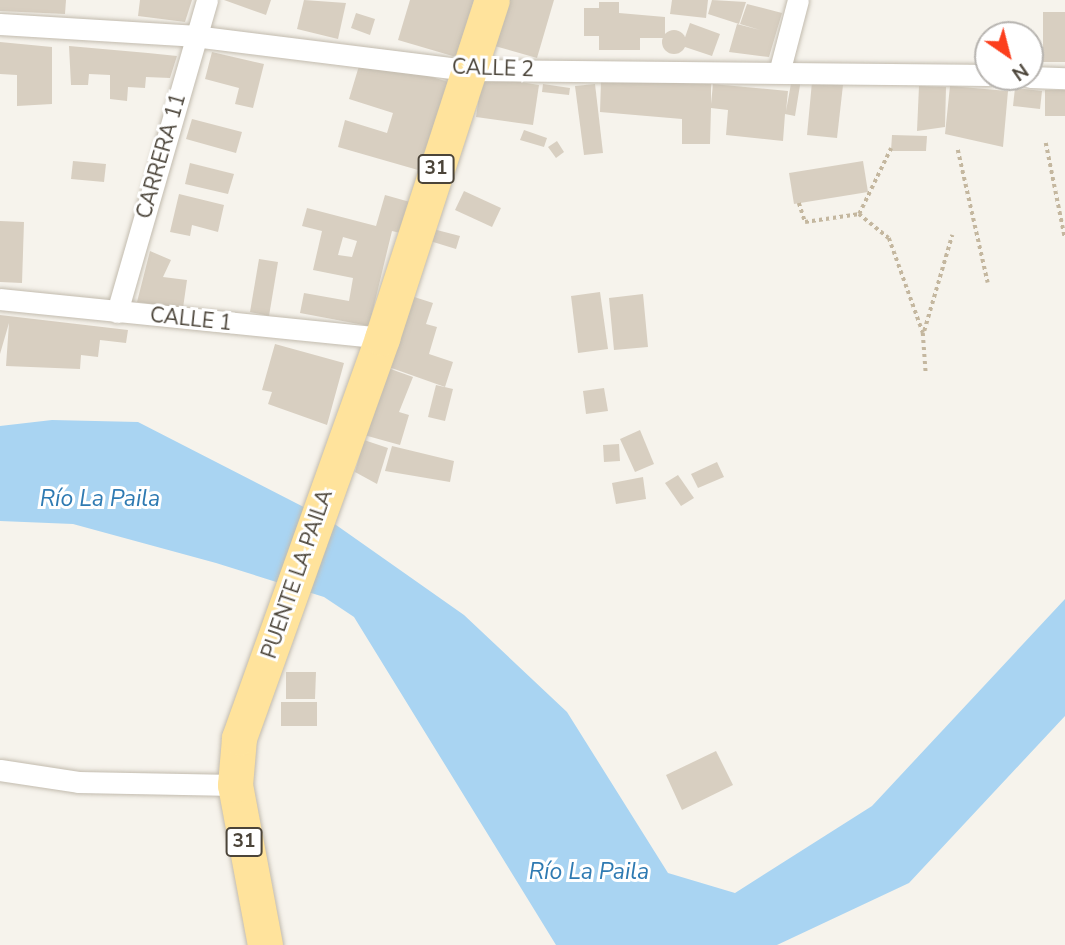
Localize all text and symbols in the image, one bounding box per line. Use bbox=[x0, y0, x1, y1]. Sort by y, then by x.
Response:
north arrow bbox=[974, 21, 1044, 91]
street label: CALLE 2 bbox=[452, 54, 534, 82]
text: N bbox=[1007, 57, 1033, 86]
street label: CARRERA 11 bbox=[131, 90, 191, 222]
road number: 31 bbox=[417, 154, 455, 184]
street label: CALLE 1 bbox=[149, 302, 233, 336]
water label: Río La Paila bbox=[40, 485, 160, 513]
street label: PUENTE LA PAILA bbox=[256, 486, 338, 662]
road number: 31 bbox=[225, 827, 263, 858]
water label: Río La Paila bbox=[529, 858, 649, 886]

